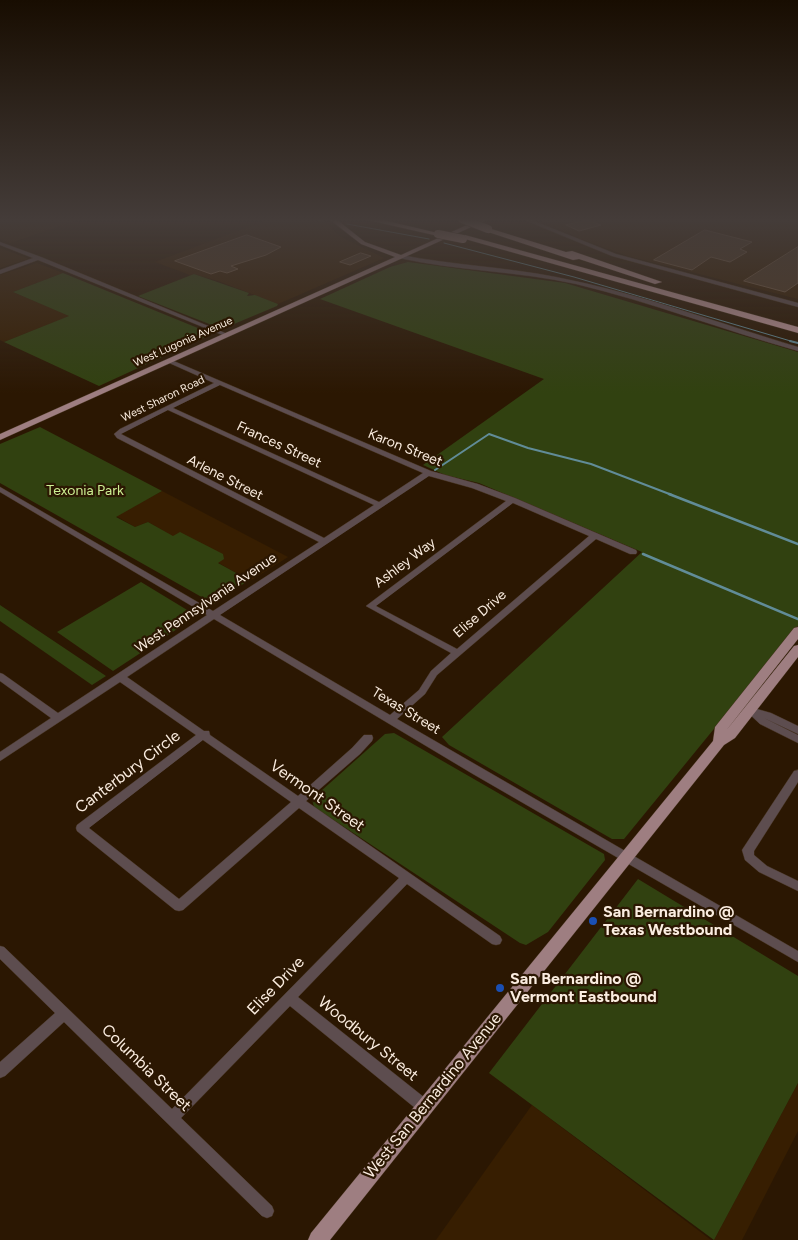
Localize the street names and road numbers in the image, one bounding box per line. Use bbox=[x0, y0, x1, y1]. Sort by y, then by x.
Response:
street label: West Lugonia Avenue bbox=[131, 314, 235, 370]
street label: West Sharon Road bbox=[119, 373, 207, 425]
street label: Frances Street bbox=[234, 418, 324, 472]
street label: Karon Street bbox=[365, 425, 445, 471]
street label: Arlene Street bbox=[184, 452, 266, 504]
street label: Ashley Way bbox=[371, 534, 439, 592]
street label: West Pennsylvania Avenue bbox=[132, 549, 280, 657]
street label: Elise Drive bbox=[450, 586, 510, 642]
street label: Texas Street bbox=[369, 684, 443, 738]
street label: Canterbury Circle bbox=[72, 726, 184, 818]
street label: Vermont Street bbox=[266, 756, 368, 836]
street label: Elise Drive bbox=[243, 953, 309, 1019]
street label: Woodbury Street bbox=[314, 993, 422, 1085]
street label: West San Bernardino Avenue bbox=[360, 1009, 506, 1183]
street label: Columbia Street bbox=[97, 1020, 195, 1116]

